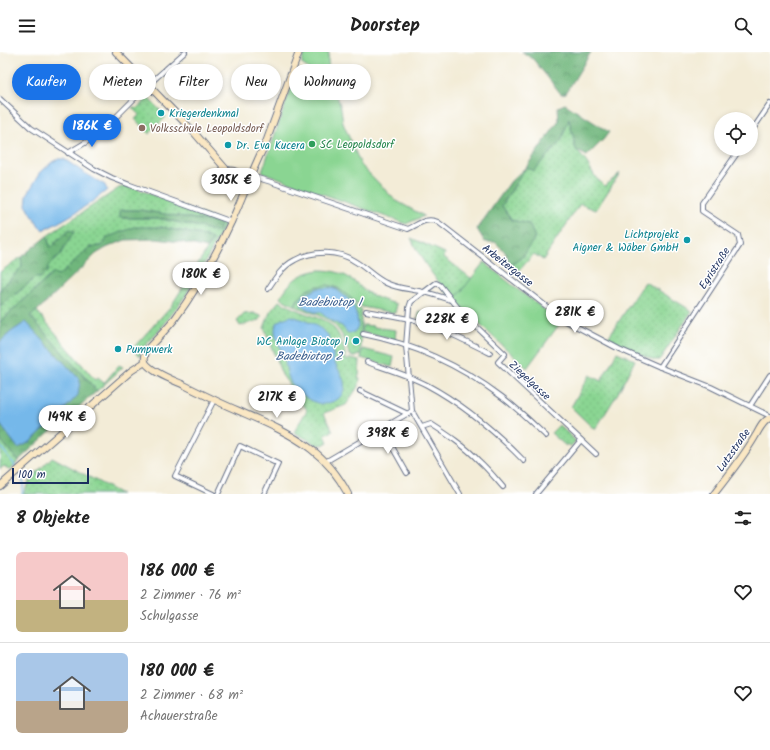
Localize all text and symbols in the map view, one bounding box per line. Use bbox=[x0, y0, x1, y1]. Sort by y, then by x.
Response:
text: Doorstep bbox=[350, 12, 420, 41]
icon: menu bbox=[16, 15, 38, 37]
icon: search bbox=[732, 15, 754, 37]
chip: Kaufen bbox=[12, 64, 81, 100]
chip: Mieten bbox=[89, 64, 156, 100]
chip: Filter bbox=[164, 64, 223, 100]
chip: Neu bbox=[231, 64, 281, 100]
chip: Wohnung bbox=[289, 64, 371, 100]
place label: Kriegerdenkmal bbox=[169, 105, 239, 123]
marker: Kriegerdenkmal bbox=[156, 108, 166, 118]
map controls bbox=[714, 112, 758, 156]
button: locate bbox=[714, 112, 758, 156]
pin: 186K € bbox=[59, 114, 125, 148]
text: 186K € bbox=[72, 116, 112, 137]
place label: Volksschule Leopoldsdorf bbox=[150, 120, 265, 138]
marker: Volksschule Leopoldsdorf bbox=[137, 123, 147, 133]
place label: SC Leopoldsdorf bbox=[320, 136, 396, 154]
place label: Dr. Eva Kucera bbox=[236, 137, 305, 155]
marker: SC Leopoldsdorf bbox=[307, 139, 317, 149]
marker: Dr. Eva Kucera bbox=[223, 140, 233, 150]
pin: 305K € bbox=[198, 168, 264, 202]
text: 305K € bbox=[210, 170, 252, 191]
place label: Lichtprojekt Aigner & Wöber GmbH bbox=[572, 226, 680, 257]
marker: Lichtprojekt Aigner & Wöber GmbH bbox=[682, 235, 692, 245]
street label: Arbeitergasse bbox=[478, 240, 537, 292]
street label: Egristraße bbox=[694, 244, 735, 293]
pin: 180K € bbox=[168, 262, 234, 296]
text: 180K € bbox=[181, 264, 221, 285]
water label: Badebiotop 1 bbox=[298, 293, 364, 312]
pin: 281K € bbox=[542, 300, 608, 334]
text: 281K € bbox=[555, 302, 595, 323]
pin: 228K € bbox=[414, 307, 480, 341]
text: 228K € bbox=[425, 309, 469, 330]
place label: WC Anlage Biotop 1 bbox=[256, 333, 348, 351]
marker: WC Anlage Biotop 1 bbox=[351, 336, 361, 346]
place label: Pumpwerk bbox=[126, 341, 173, 359]
marker: Pumpwerk bbox=[113, 344, 123, 354]
water label: Badebiotop 2 bbox=[276, 347, 343, 366]
street label: Ziegelgasse bbox=[504, 356, 554, 405]
pin: 217K € bbox=[244, 385, 310, 419]
text: 217K € bbox=[258, 387, 296, 408]
pin: 149K € bbox=[34, 405, 100, 439]
text: 149K € bbox=[48, 407, 86, 428]
pin: 398K € bbox=[355, 421, 421, 455]
text: 398K € bbox=[367, 423, 409, 444]
street label: Lutzstraße bbox=[712, 425, 755, 476]
scale bar bbox=[12, 466, 89, 485]
text: 100 m bbox=[18, 466, 46, 484]
text: 8 Objekte bbox=[16, 505, 90, 532]
icon: filters bbox=[732, 507, 754, 529]
text: 186 000 € bbox=[140, 558, 214, 585]
icon: home bbox=[48, 568, 96, 616]
icon: heart bbox=[732, 581, 754, 603]
text: 2 Zimmer · 76 m² bbox=[140, 585, 241, 606]
text: Schulgasse bbox=[140, 606, 198, 627]
text: 180 000 € bbox=[140, 658, 214, 685]
icon: home bbox=[48, 669, 96, 717]
icon: heart bbox=[732, 682, 754, 704]
text: 2 Zimmer · 68 m² bbox=[140, 685, 243, 706]
text: Achauerstraße bbox=[140, 706, 218, 727]

